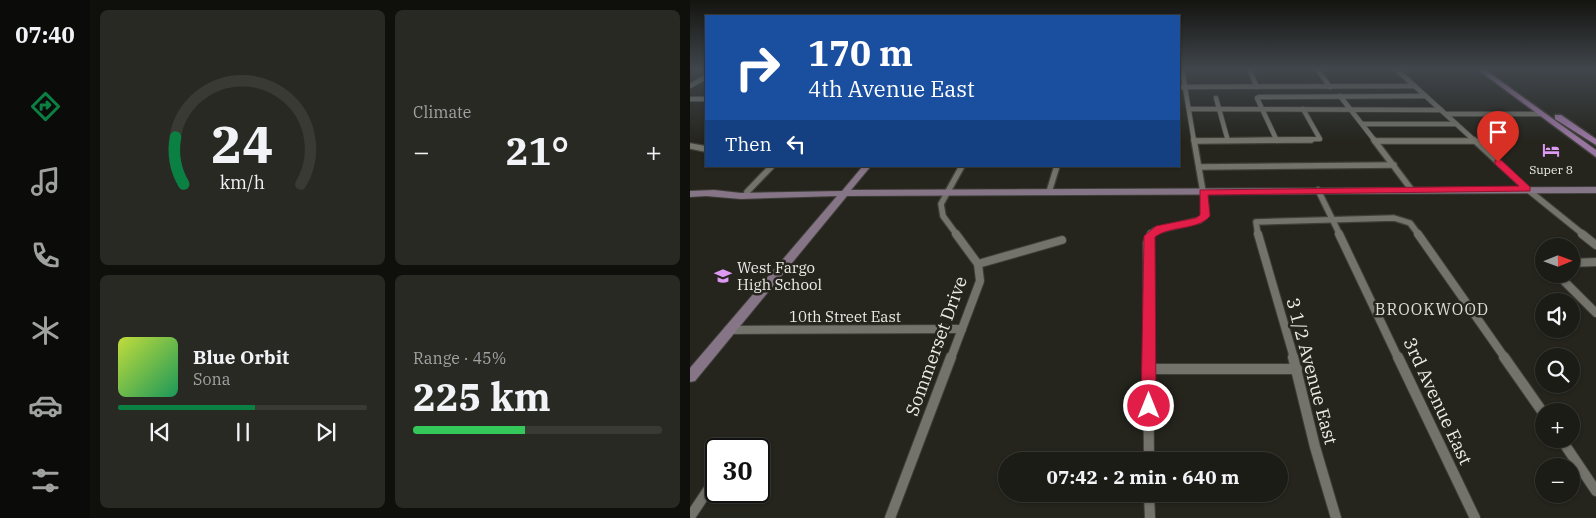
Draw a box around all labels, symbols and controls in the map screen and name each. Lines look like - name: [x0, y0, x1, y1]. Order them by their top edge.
- text: 07:40: [15, 20, 75, 49]
- text: 170 m: [808, 30, 913, 76]
- icon: right: [725, 35, 790, 100]
- text: 4th Avenue East: [808, 74, 975, 103]
- icon: directions: [28, 89, 63, 124]
- text: Climate: [413, 102, 471, 122]
- text: 24: [211, 110, 274, 177]
- pin: [1477, 111, 1519, 162]
- icon: arrive: [1484, 118, 1512, 146]
- text: 21°: [506, 126, 569, 175]
- icon: left: [782, 130, 810, 158]
- text: Then: [725, 132, 772, 156]
- text: −: [413, 133, 430, 170]
- text: +: [645, 133, 662, 170]
- hotel icon: Super 8: [1541, 140, 1561, 160]
- place label: Super 8: [1529, 162, 1573, 177]
- icon: music: [28, 164, 63, 199]
- text: km/h: [220, 171, 265, 194]
- icon: phone: [28, 238, 63, 273]
- north arrow: [1535, 238, 1580, 282]
- map controls: [1535, 238, 1580, 503]
- place label: West Fargo High School: [737, 258, 822, 294]
- school or university icon: West Fargo High School: [713, 266, 733, 286]
- street label: Sommerset Drive: [900, 273, 972, 419]
- button: sound: [1535, 293, 1580, 338]
- street label: 3 1/2 Avenue East: [1281, 295, 1343, 447]
- district label: BROOKWOOD: [1375, 299, 1489, 319]
- street label: 10th Street East: [789, 307, 901, 326]
- icon: climate: [28, 313, 63, 348]
- street label: 3rd Avenue East: [1398, 334, 1478, 468]
- text: Blue Orbit: [193, 345, 289, 369]
- text: Range · 45%: [413, 348, 506, 368]
- button: search: [1535, 348, 1580, 393]
- text: Sona: [193, 369, 230, 389]
- text: 225 km: [413, 372, 551, 421]
- position arrow: [1122, 379, 1174, 431]
- icon: car: [28, 388, 63, 423]
- button: +: [1535, 403, 1580, 448]
- icon: previous: [146, 418, 174, 446]
- icon: pause: [229, 418, 257, 446]
- icon: next: [312, 418, 340, 446]
- speed limit sign: 30: [705, 438, 770, 503]
- button: −: [1535, 458, 1580, 503]
- icon: filters: [28, 463, 63, 498]
- text: 07:42 · 2 min · 640 m: [1047, 465, 1239, 489]

